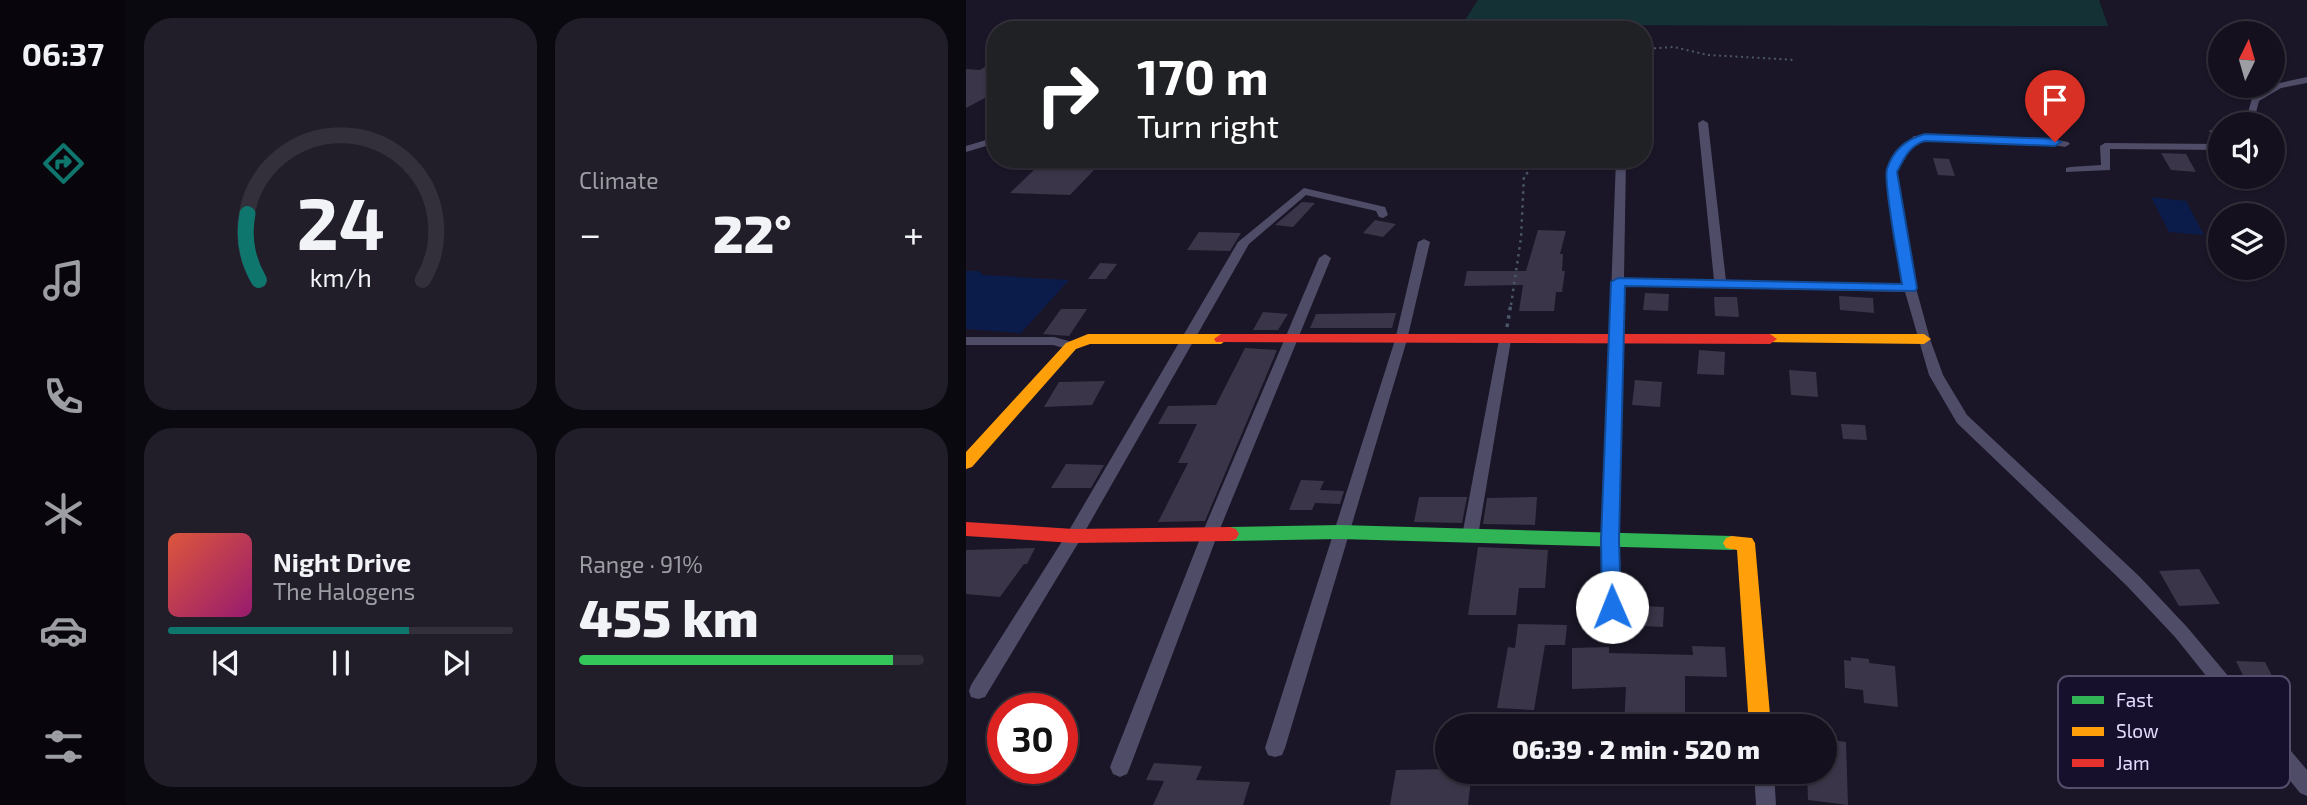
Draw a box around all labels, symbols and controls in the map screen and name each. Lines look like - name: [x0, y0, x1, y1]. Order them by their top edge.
- north arrow: [2208, 21, 2286, 98]
- map controls: [2208, 21, 2285, 280]
- text: 06:37: [22, 34, 104, 72]
- text: 170 m: [1137, 46, 1269, 105]
- icon: right: [1022, 49, 1113, 140]
- pin: [2025, 70, 2085, 142]
- icon: arrive: [2036, 81, 2074, 119]
- text: Turn right: [1137, 106, 1279, 144]
- button: sound: [2208, 112, 2285, 189]
- icon: directions: [39, 139, 88, 188]
- text: Climate: [579, 166, 659, 194]
- text: 24: [296, 177, 385, 265]
- text: 22°: [713, 201, 792, 263]
- button: layers: [2208, 203, 2285, 280]
- text: −: [579, 210, 601, 256]
- text: +: [903, 210, 924, 256]
- icon: music: [39, 256, 88, 305]
- text: km/h: [309, 262, 372, 292]
- icon: phone: [39, 372, 88, 421]
- icon: climate: [39, 489, 88, 538]
- text: Night Drive: [273, 546, 411, 577]
- text: Range · 91%: [579, 550, 703, 578]
- position arrow: [1575, 570, 1649, 644]
- text: The Halogens: [273, 577, 415, 605]
- text: 455 km: [579, 585, 759, 647]
- icon: car: [39, 606, 88, 655]
- icon: previous: [207, 644, 245, 682]
- icon: pause: [322, 644, 360, 682]
- icon: next: [437, 644, 475, 682]
- legend: [2058, 676, 2290, 788]
- text: Fast: [2116, 688, 2153, 711]
- speed limit sign: 30: [987, 693, 1078, 784]
- text: Slow: [2116, 719, 2159, 742]
- icon: filters: [39, 722, 88, 771]
- text: 06:39 · 2 min · 520 m: [1512, 733, 1760, 764]
- text: Jam: [2116, 751, 2150, 774]

